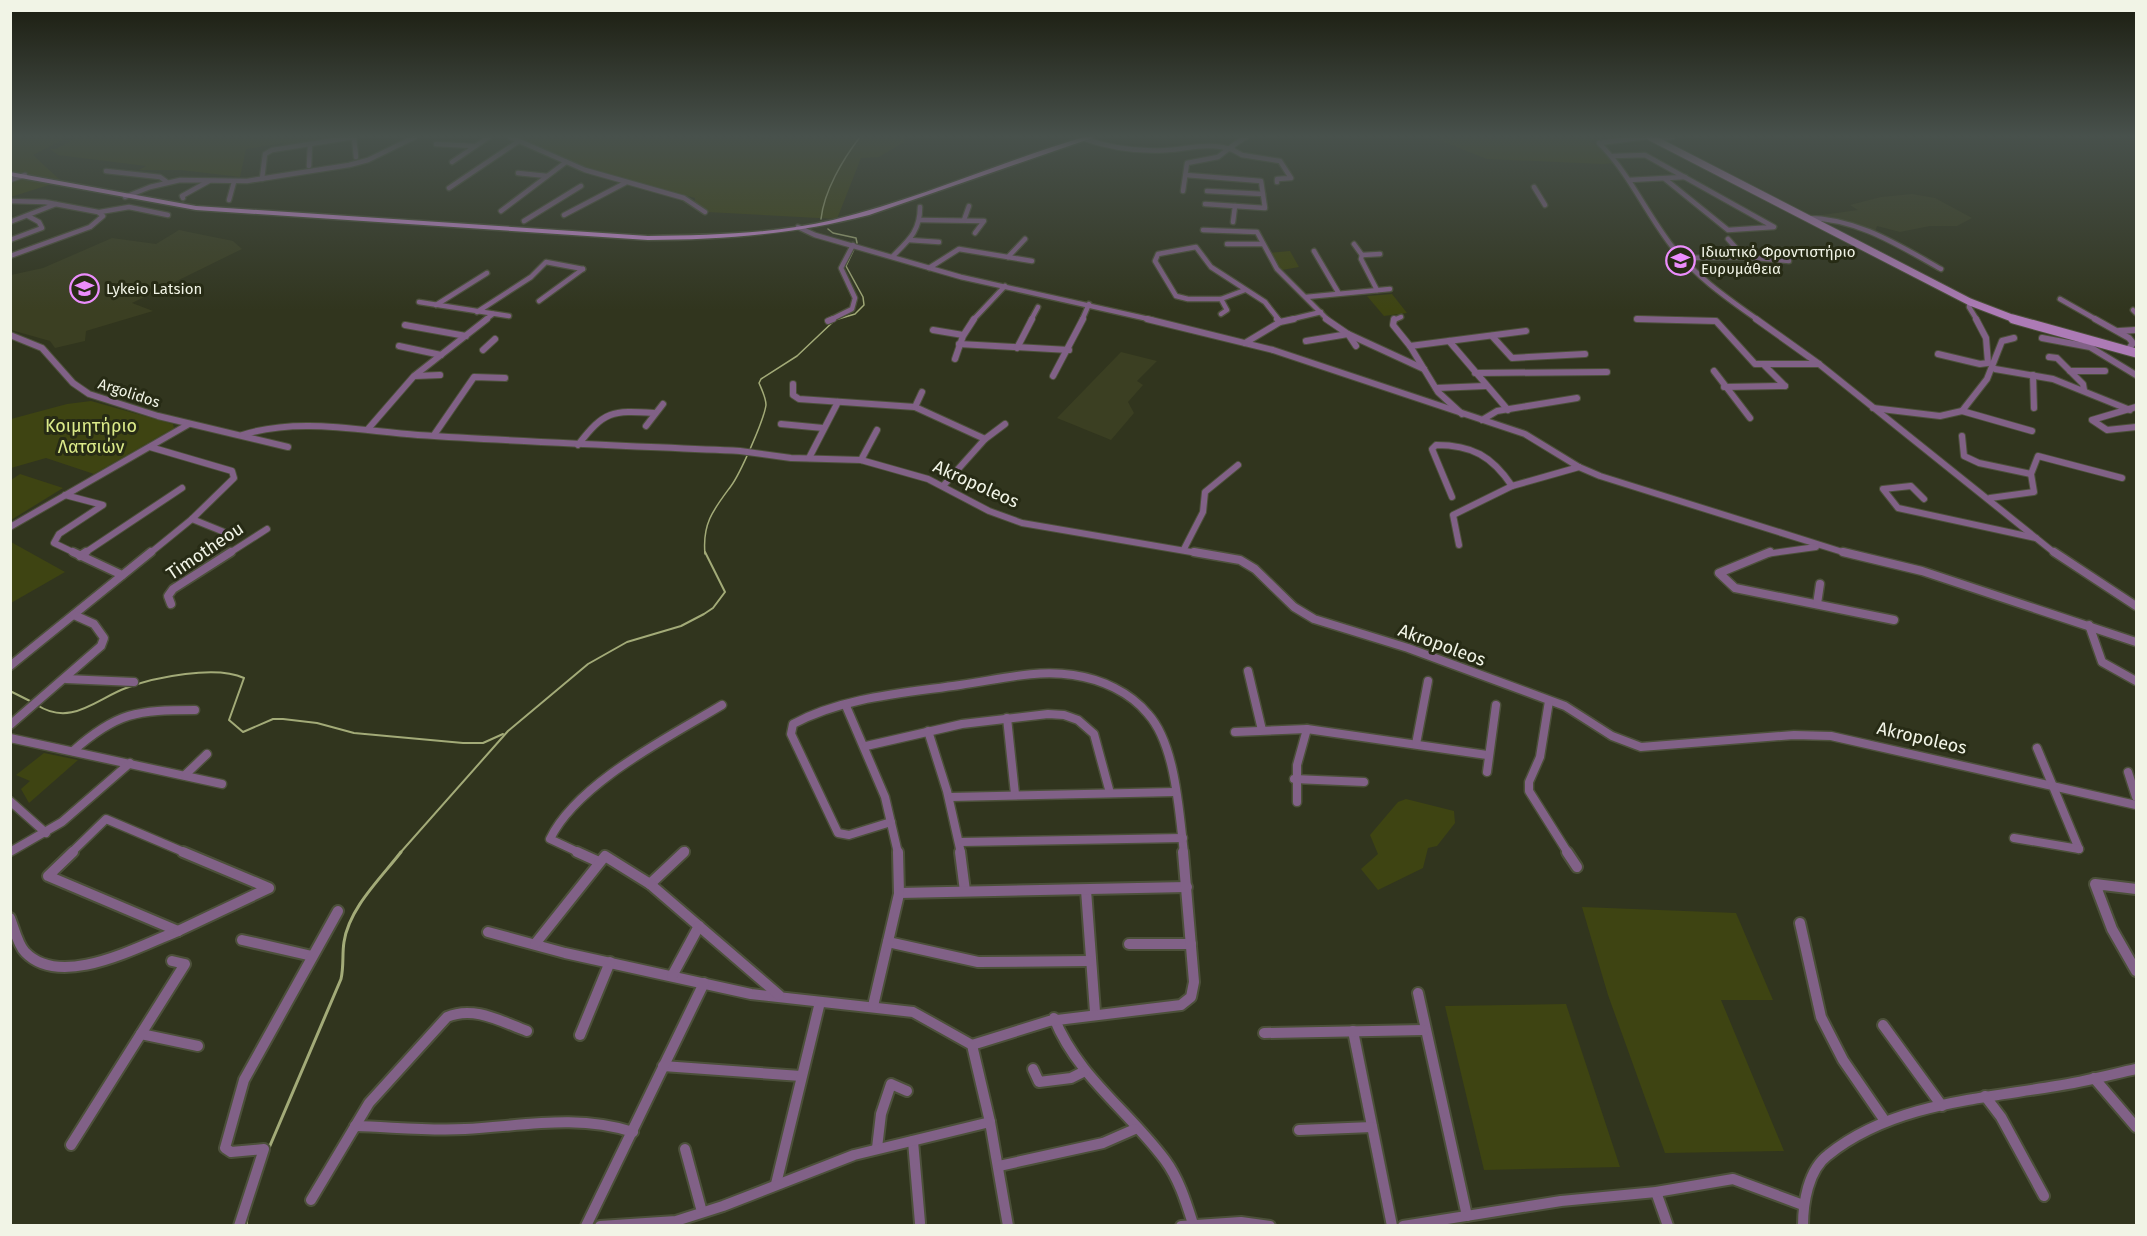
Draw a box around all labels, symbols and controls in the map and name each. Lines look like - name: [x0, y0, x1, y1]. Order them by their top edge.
- place label: Ιδιωτικό Φροντιστήριο Ευρυμάθεια: [1701, 243, 1855, 278]
- school or university icon: Ιδιωτικό Φροντιστήριο Ευρυμάθεια: [1664, 245, 1696, 277]
- school or university icon: Lykeio Latsion: [69, 273, 101, 305]
- place label: Lykeio Latsion: [106, 280, 202, 298]
- street label: Argolidos: [96, 375, 162, 411]
- park label: Κοιμητήριο Λατσιών: [45, 415, 137, 458]
- street label: Akropoleos: [930, 455, 1022, 513]
- street label: Timotheou: [162, 517, 248, 585]
- street label: Akropoleos: [1395, 619, 1489, 671]
- street label: Akropoleos: [1875, 717, 1969, 759]

